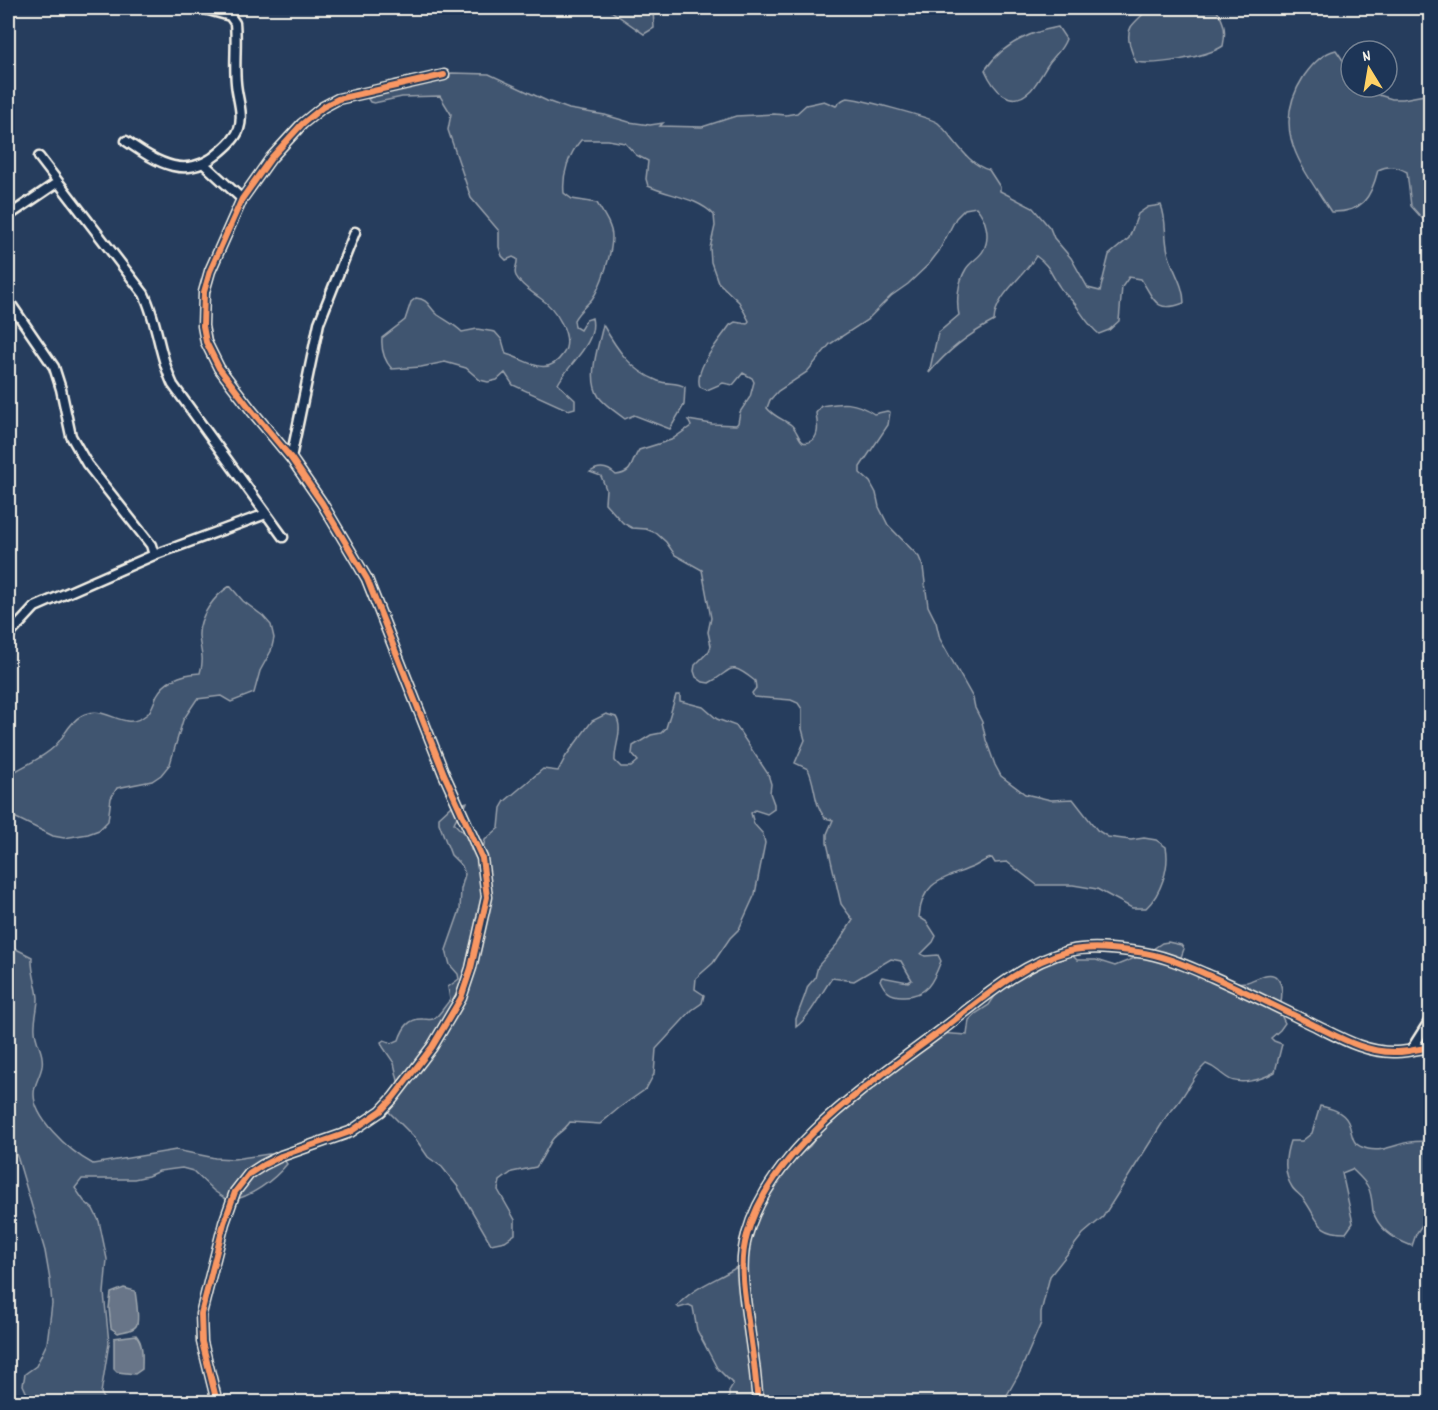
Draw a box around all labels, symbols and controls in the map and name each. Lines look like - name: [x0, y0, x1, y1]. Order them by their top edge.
- north arrow: [1339, 39, 1399, 99]
- text: N: [1361, 45, 1373, 69]

